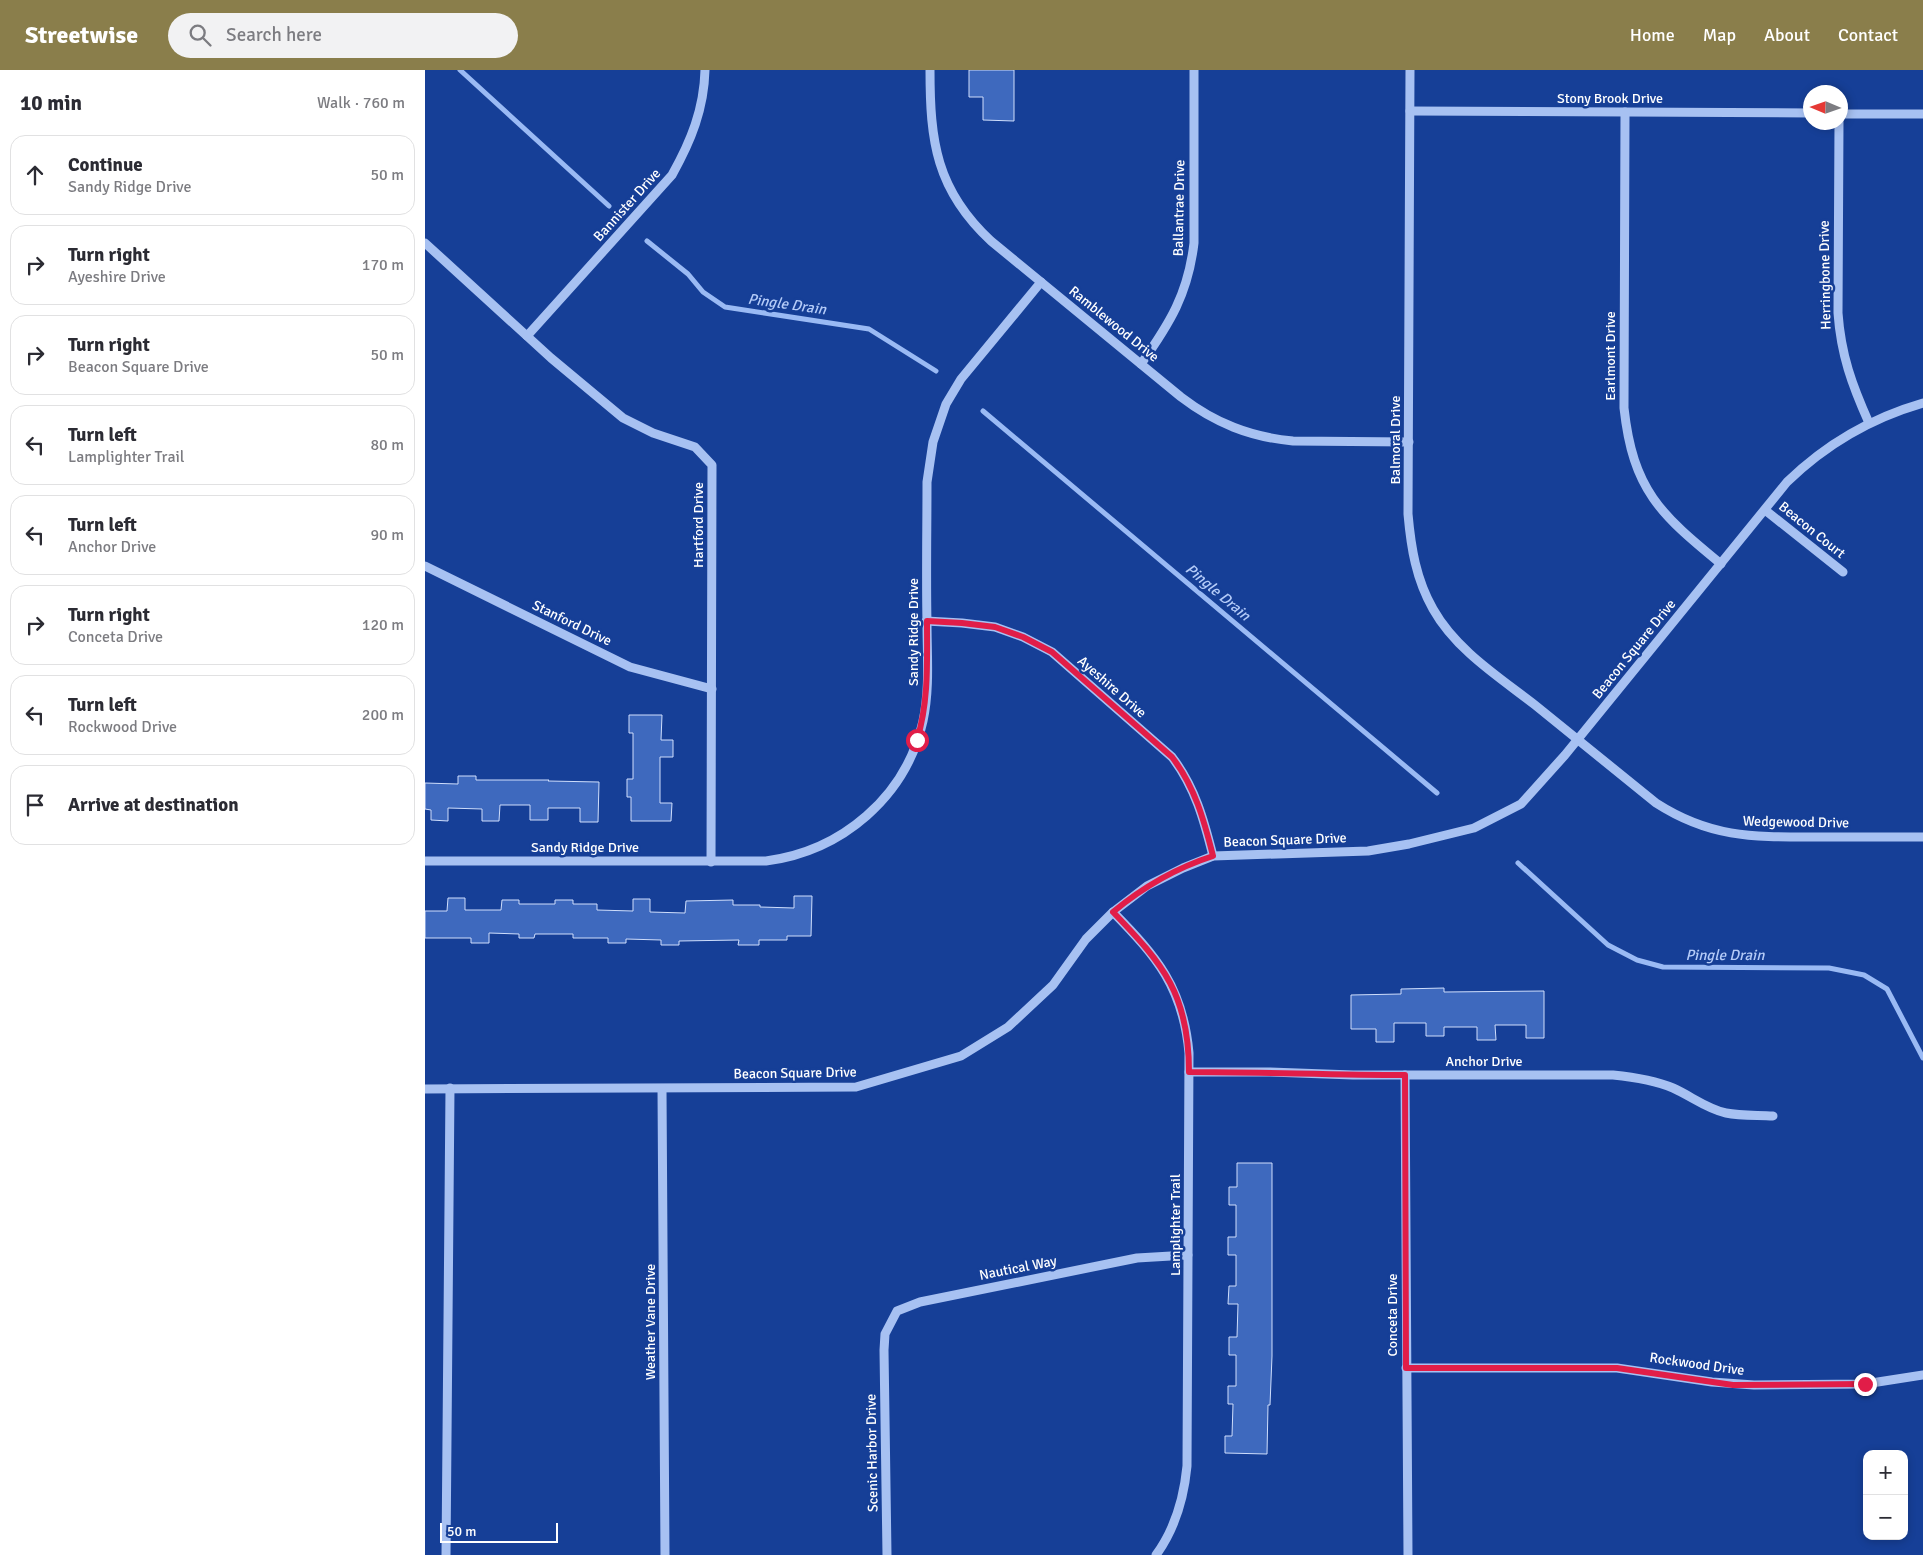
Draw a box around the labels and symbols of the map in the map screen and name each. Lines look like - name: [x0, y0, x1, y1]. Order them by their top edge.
- north arrow: [1803, 85, 1848, 130]
- street label: Stony Brook Drive: [1557, 90, 1663, 107]
- street label: Ballantrae Drive: [1170, 159, 1188, 257]
- street label: Bannister Drive: [590, 165, 664, 245]
- street label: Herringbone Drive: [1816, 220, 1834, 330]
- street label: Ramblewood Drive: [1065, 282, 1163, 366]
- water label: Pingle Drain: [747, 290, 828, 319]
- street label: Earlmont Drive: [1602, 311, 1619, 401]
- street label: Balmoral Drive: [1387, 396, 1404, 484]
- street label: Hartford Drive: [690, 482, 707, 568]
- street label: Beacon Court: [1775, 498, 1849, 562]
- water label: Pingle Drain: [1182, 560, 1255, 625]
- street label: Sandy Ridge Drive: [905, 578, 922, 686]
- street label: Stanford Drive: [530, 596, 614, 650]
- street label: Beacon Square Drive: [1589, 596, 1679, 702]
- street label: Ayeshire Drive: [1074, 653, 1150, 721]
- route start: [906, 729, 929, 752]
- street label: Wedgewood Drive: [1743, 813, 1849, 831]
- street label: Beacon Square Drive: [1223, 829, 1347, 851]
- street label: Sandy Ridge Drive: [531, 839, 639, 856]
- water label: Pingle Drain: [1686, 946, 1765, 964]
- street label: Anchor Drive: [1445, 1053, 1523, 1070]
- street label: Beacon Square Drive: [733, 1063, 857, 1083]
- street label: Lamplighter Trail: [1167, 1174, 1184, 1276]
- street label: Nautical Way: [978, 1252, 1059, 1284]
- street label: Weather Vane Drive: [642, 1264, 659, 1380]
- street label: Conceta Drive: [1384, 1273, 1401, 1357]
- street label: Rockwood Drive: [1649, 1349, 1745, 1379]
- route end: [1854, 1373, 1877, 1396]
- street label: Scenic Harbor Drive: [862, 1394, 882, 1512]
- scale bar: [440, 1520, 557, 1543]

